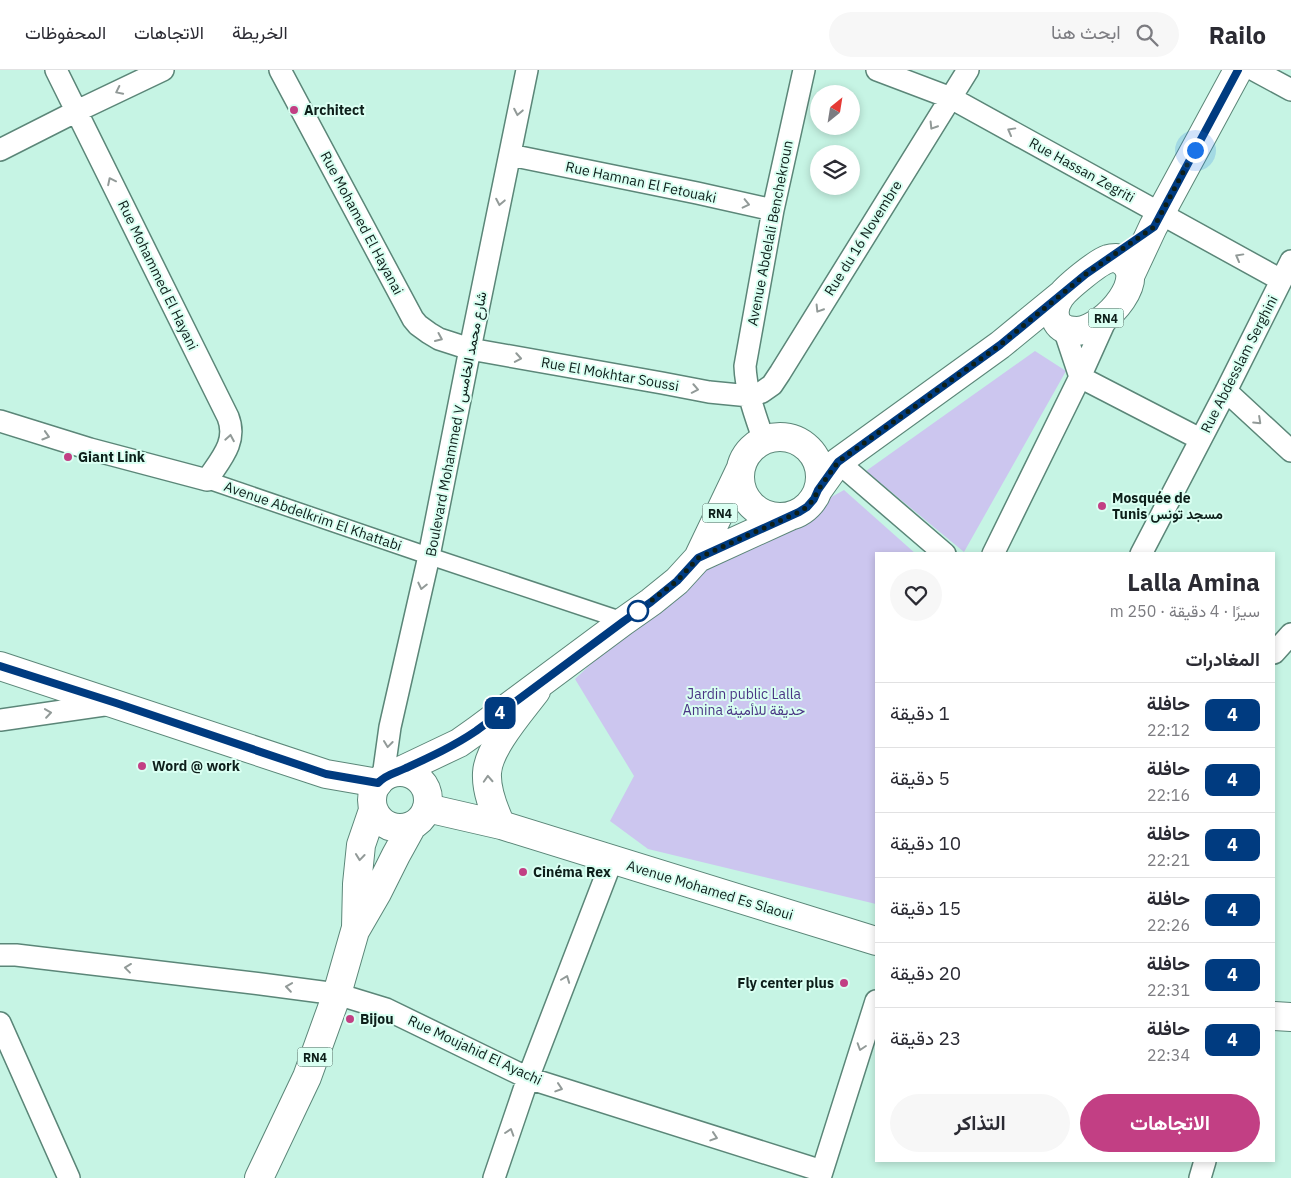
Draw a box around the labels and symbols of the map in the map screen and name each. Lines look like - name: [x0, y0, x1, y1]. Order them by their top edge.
- one-way arrow: [115, 85, 124, 95]
- north arrow: [810, 85, 860, 135]
- place label: Architect: [304, 101, 365, 119]
- marker: Architect: [288, 104, 300, 116]
- one-way arrow: [513, 108, 524, 117]
- one-way arrow: [930, 121, 939, 130]
- one-way arrow: [1007, 127, 1016, 137]
- street label: Rue Hassan Zegriti: [1026, 134, 1138, 206]
- your location: [1183, 138, 1208, 163]
- street label: Avenue Abdelali Benchekroun: [743, 139, 797, 327]
- street label: Rue Mohamed El Hayanai: [317, 148, 407, 298]
- street label: Rue Hamnan El Fetouaki: [564, 157, 718, 207]
- one-way arrow: [107, 177, 117, 186]
- street label: Rue du 16 Novembre: [820, 177, 906, 299]
- street label: Rue Mohammed El Hayani: [114, 197, 202, 353]
- one-way arrow: [495, 198, 506, 207]
- one-way arrow: [741, 198, 750, 209]
- one-way arrow: [1235, 253, 1244, 263]
- street label: Boulevard Mohammed V شارع محمد الخامس: [421, 290, 493, 558]
- street label: Rue Abdesslam Serghini: [1196, 292, 1282, 436]
- one-way arrow: [816, 304, 826, 313]
- road number: RN4: [1088, 308, 1124, 328]
- one-way arrow: [434, 331, 443, 342]
- one-way arrow: [513, 352, 522, 362]
- street label: Rue El Mokhtar Soussi: [540, 353, 680, 395]
- one-way arrow: [690, 383, 699, 394]
- one-way arrow: [1253, 415, 1262, 424]
- one-way arrow: [42, 430, 50, 440]
- one-way arrow: [224, 433, 234, 442]
- place label: Giant Link: [78, 448, 146, 466]
- marker: Giant Link: [62, 451, 74, 463]
- street label: Avenue Abdelkrim El Khattabi: [222, 477, 404, 555]
- place label: Mosquée de Tunis مسجد تونس: [1112, 489, 1223, 523]
- marker: Mosquée de Tunis مسجد تونس: [1096, 500, 1108, 512]
- road number: RN4: [702, 503, 738, 522]
- one-way arrow: [417, 581, 428, 590]
- unlabelled marker: [627, 600, 649, 622]
- park label: Jardin public Lalla Amina حديقة للاأمينة: [683, 685, 805, 719]
- line badge: 4: [484, 697, 516, 729]
- one-way arrow: [45, 708, 53, 719]
- one-way arrow: [383, 740, 393, 749]
- place label: Word @ work: [152, 757, 241, 775]
- marker: Word @ work: [136, 760, 148, 772]
- one-way arrow: [483, 774, 494, 782]
- one-way arrow: [355, 853, 366, 861]
- street label: Avenue Mohamed Es Slaoui: [625, 856, 795, 924]
- place label: Cinéma Rex: [533, 863, 611, 881]
- marker: Cinéma Rex: [517, 866, 529, 878]
- one-way arrow: [123, 963, 131, 974]
- place label: Fly center plus: [737, 974, 834, 992]
- one-way arrow: [560, 976, 570, 984]
- marker: Fly center plus: [838, 977, 850, 989]
- one-way arrow: [285, 983, 293, 993]
- place label: Bijou: [360, 1010, 394, 1028]
- street label: Rue Moujahid El Ayachi: [405, 1011, 545, 1089]
- marker: Bijou: [344, 1013, 356, 1025]
- one-way arrow: [857, 1042, 867, 1051]
- road number: RN4: [298, 1048, 332, 1066]
- one-way arrow: [554, 1082, 562, 1092]
- one-way arrow: [504, 1128, 514, 1136]
- one-way arrow: [709, 1131, 717, 1141]

